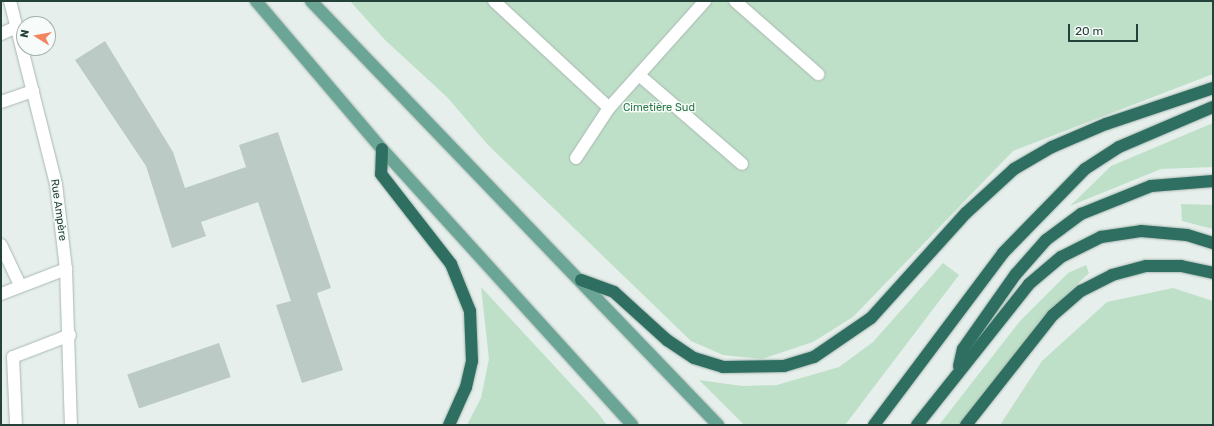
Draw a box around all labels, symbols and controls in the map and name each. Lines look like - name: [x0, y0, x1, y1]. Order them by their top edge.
- north arrow: [16, 16, 56, 56]
- scale bar: [1070, 16, 1140, 42]
- text: 20 m: [1075, 24, 1103, 38]
- text: N: [18, 29, 32, 39]
- park label: Cimetière Sud: [623, 101, 695, 115]
- street label: Rue Ampère: [47, 178, 69, 242]

